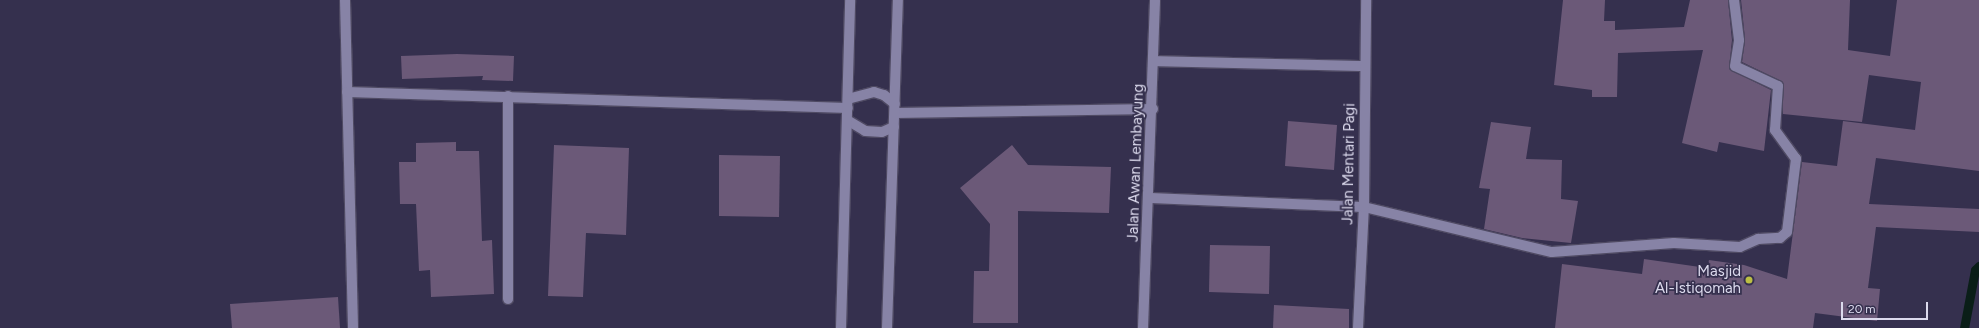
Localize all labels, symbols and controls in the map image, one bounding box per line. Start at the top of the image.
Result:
street label: Jalan Awan Lembayung [1124,84,1148,242]
street label: Jalan Mentari Pagi [1339,103,1359,225]
place label: Masjid Al-Istiqomah [1655,262,1741,297]
marker: Masjid Al-Istiqomah [1744,275,1754,285]
scale bar [1843,294,1930,320]
text: 20 m [1848,302,1876,316]

